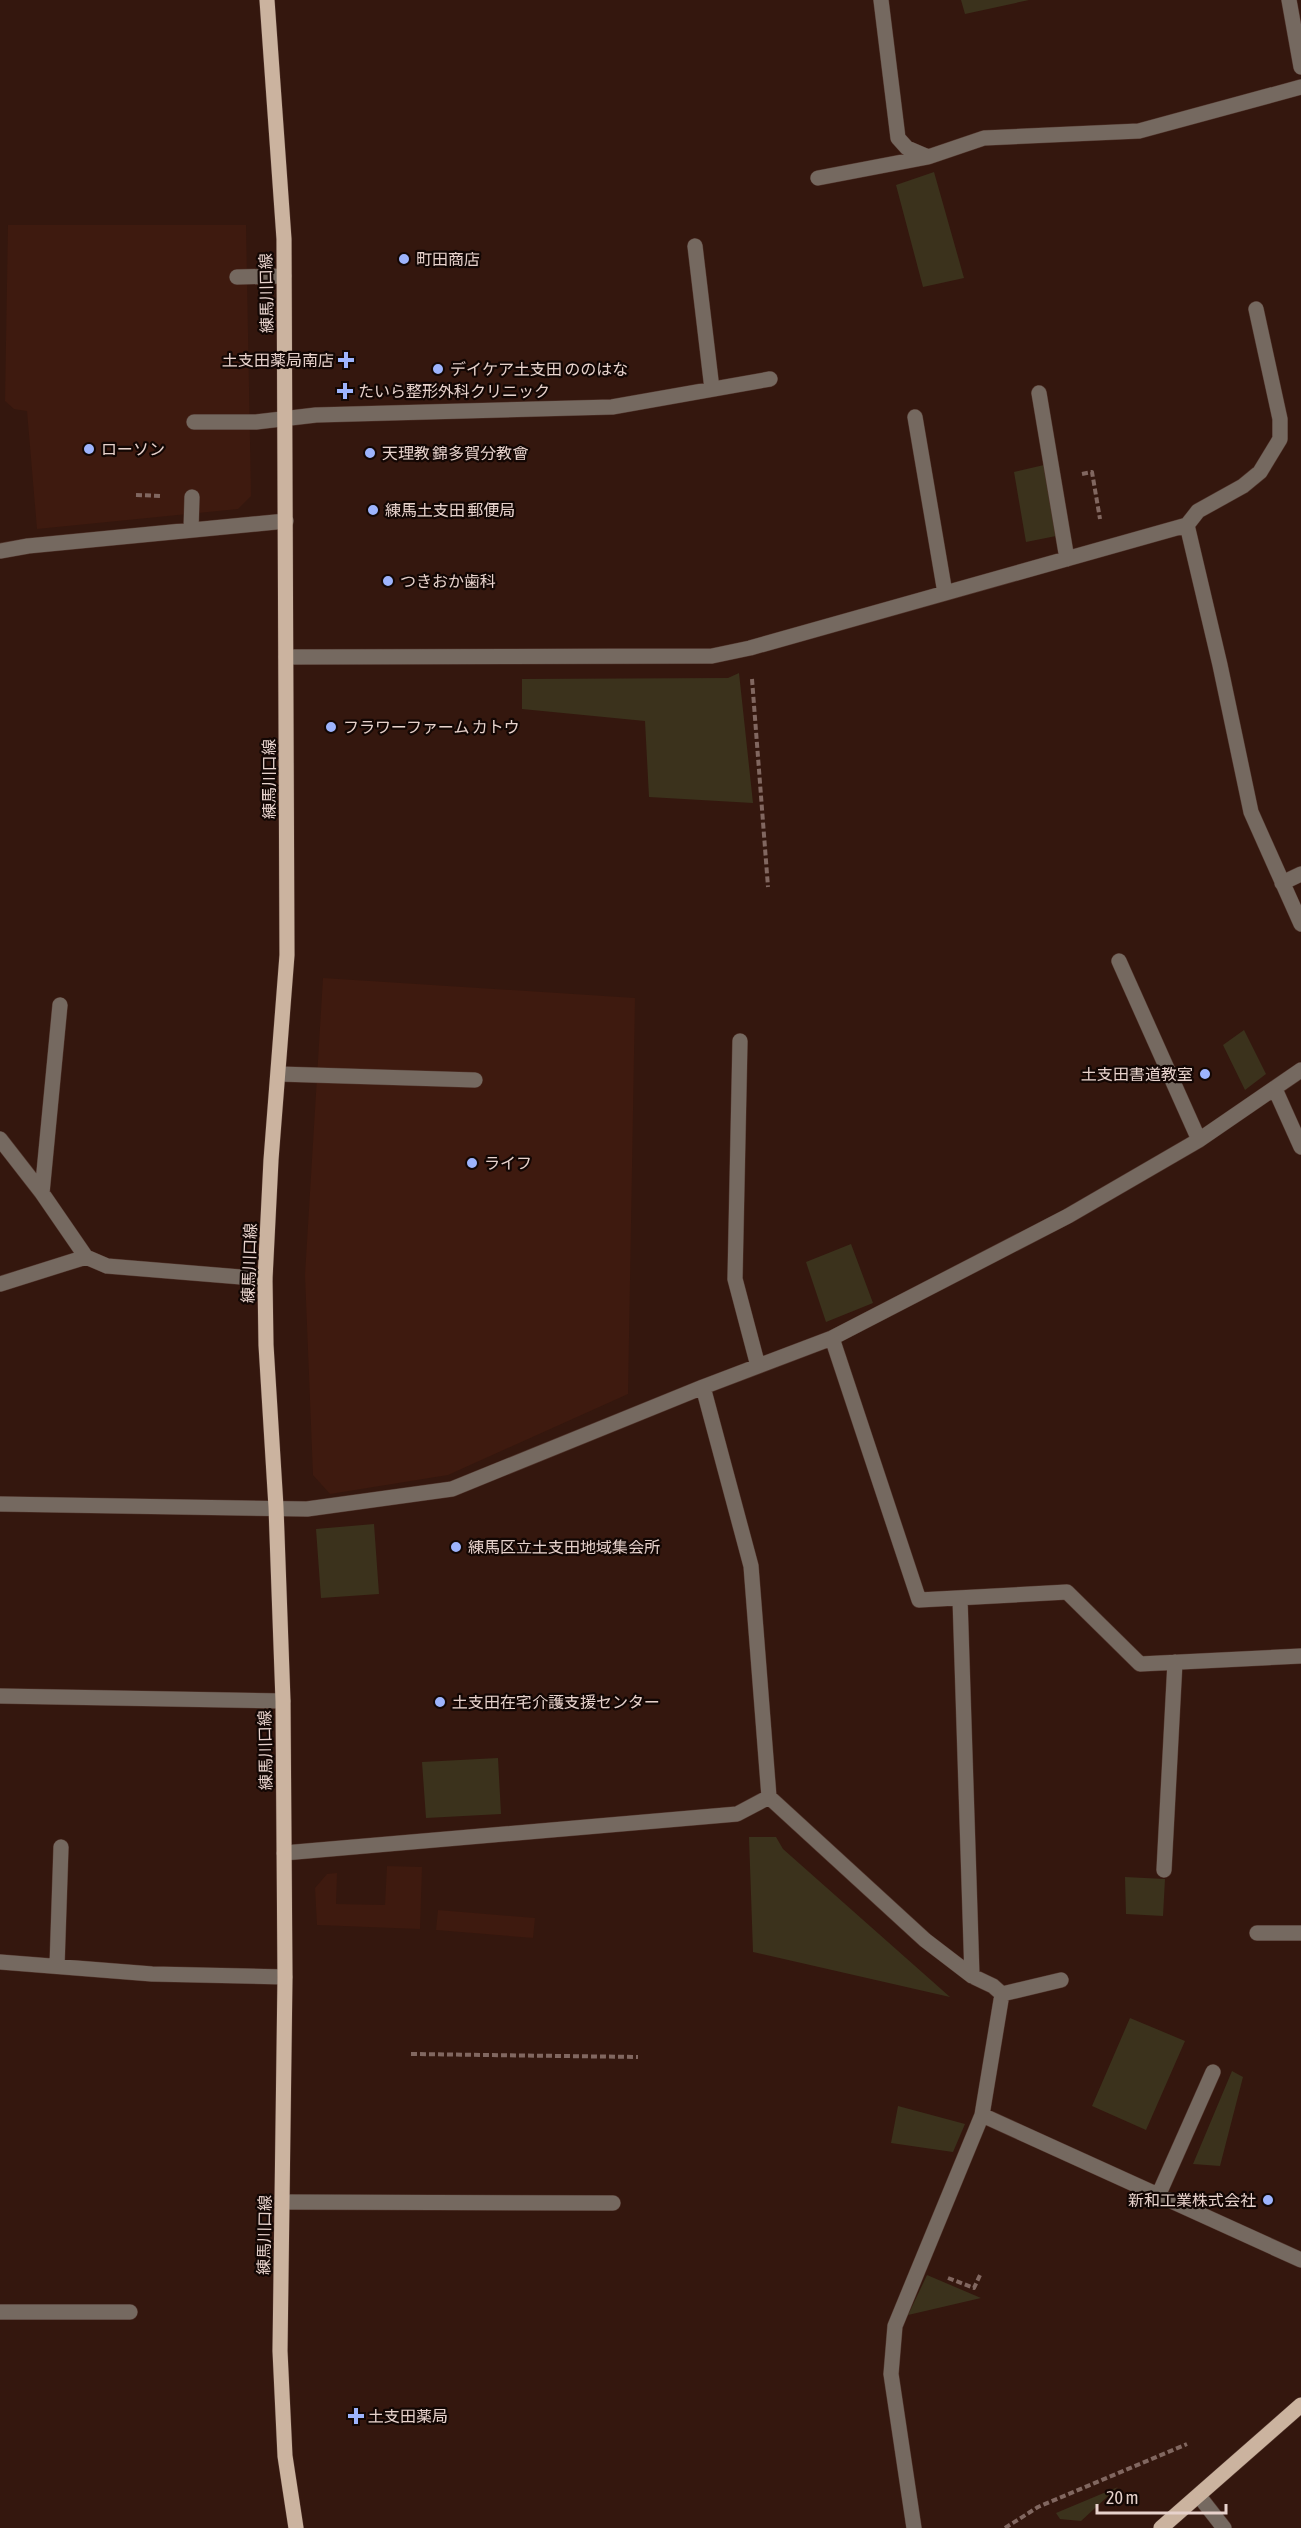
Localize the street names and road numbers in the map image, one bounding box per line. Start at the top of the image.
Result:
street label: 練馬川口線 [256,253,276,333]
street label: 練馬川口線 [260,739,278,819]
street label: 練馬川口線 [239,1223,259,1303]
street label: 練馬川口線 [255,1710,275,1790]
street label: 練馬川口線 [254,2195,274,2275]

